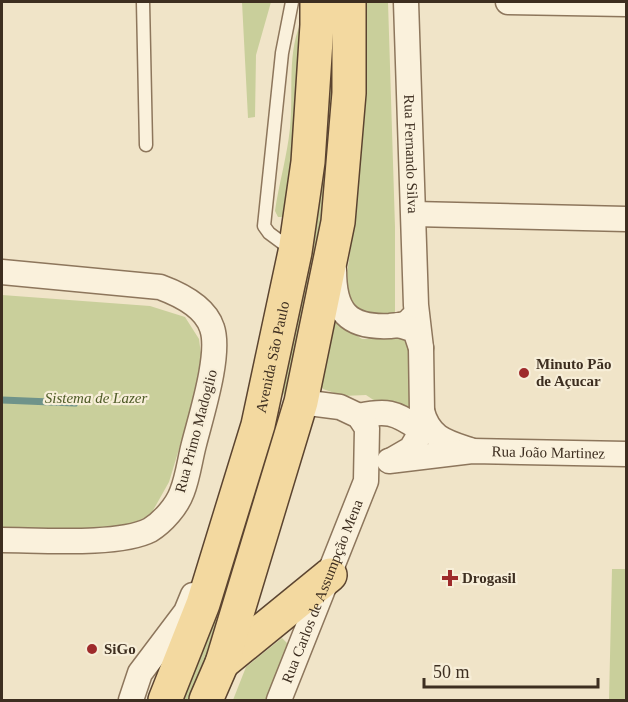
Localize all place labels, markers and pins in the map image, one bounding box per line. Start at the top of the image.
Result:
place label: Minuto Pão de Açucar [536,356,611,389]
marker: Minuto Pão de Açucar [517,366,531,380]
place label: Drogasil [462,570,516,586]
marker: Drogasil [443,571,457,585]
place label: SiGo [104,641,136,657]
marker: SiGo [85,642,99,656]

